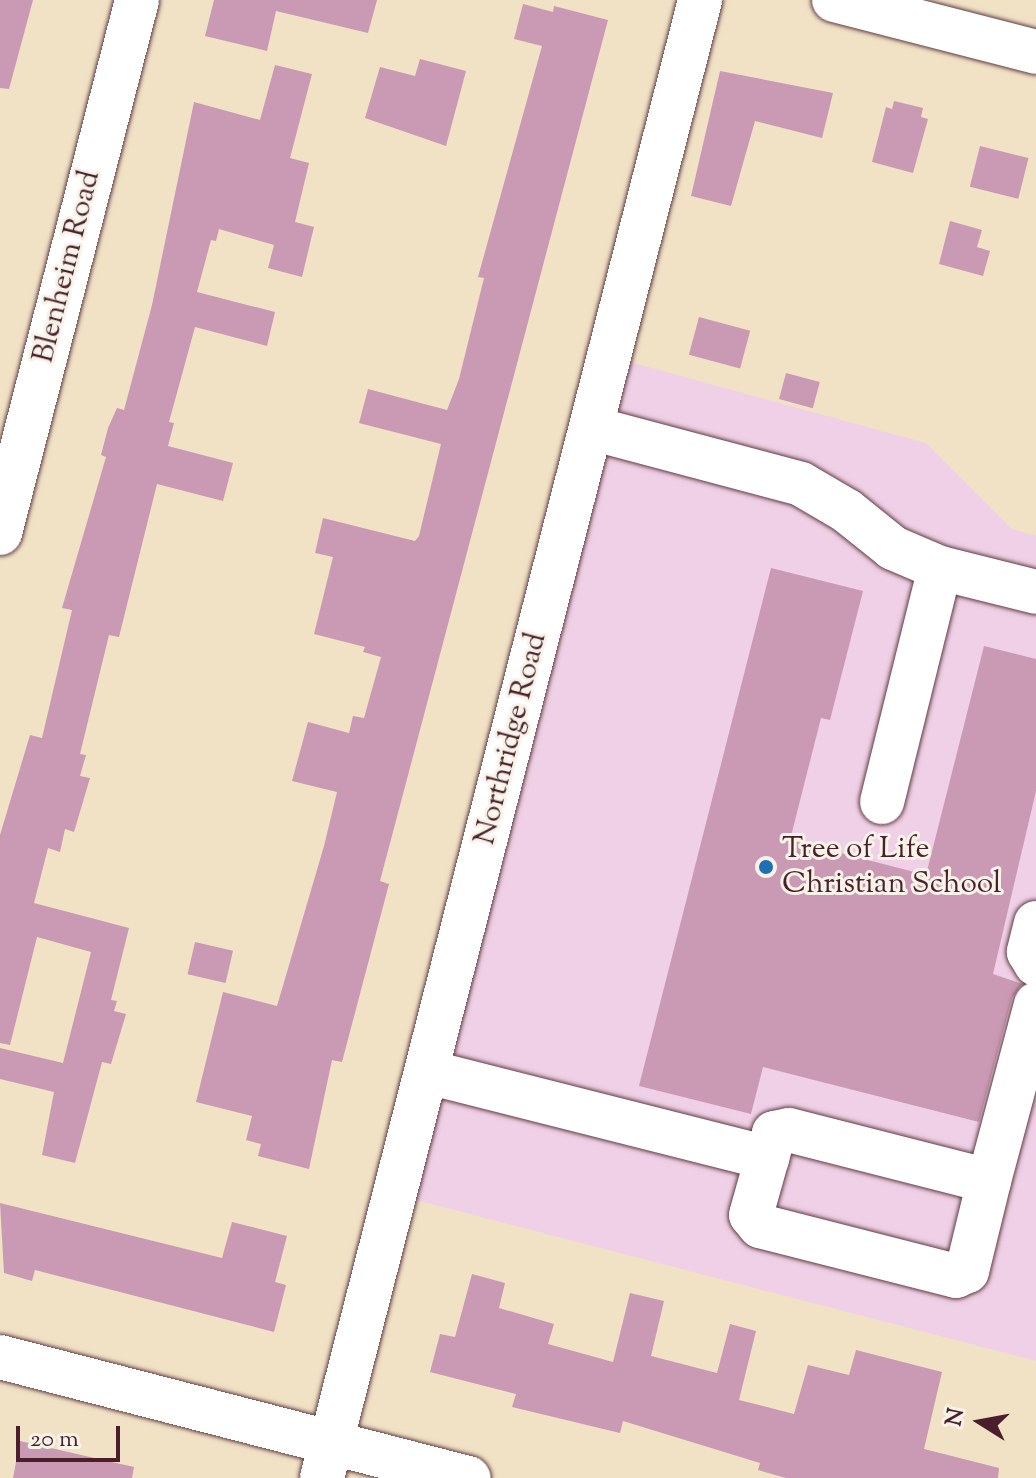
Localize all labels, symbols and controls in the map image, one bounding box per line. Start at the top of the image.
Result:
street label: Blenheim Road [27,167,109,367]
street label: Northridge Road [468,629,556,849]
place label: Tree of Life Christian School [782,832,1001,902]
marker: Tree of Life Christian School [757,858,775,876]
north arrow [940,1382,1020,1462]
text: N [939,1406,974,1429]
scale bar [20,1410,124,1460]
text: 20 m [30,1423,79,1457]

